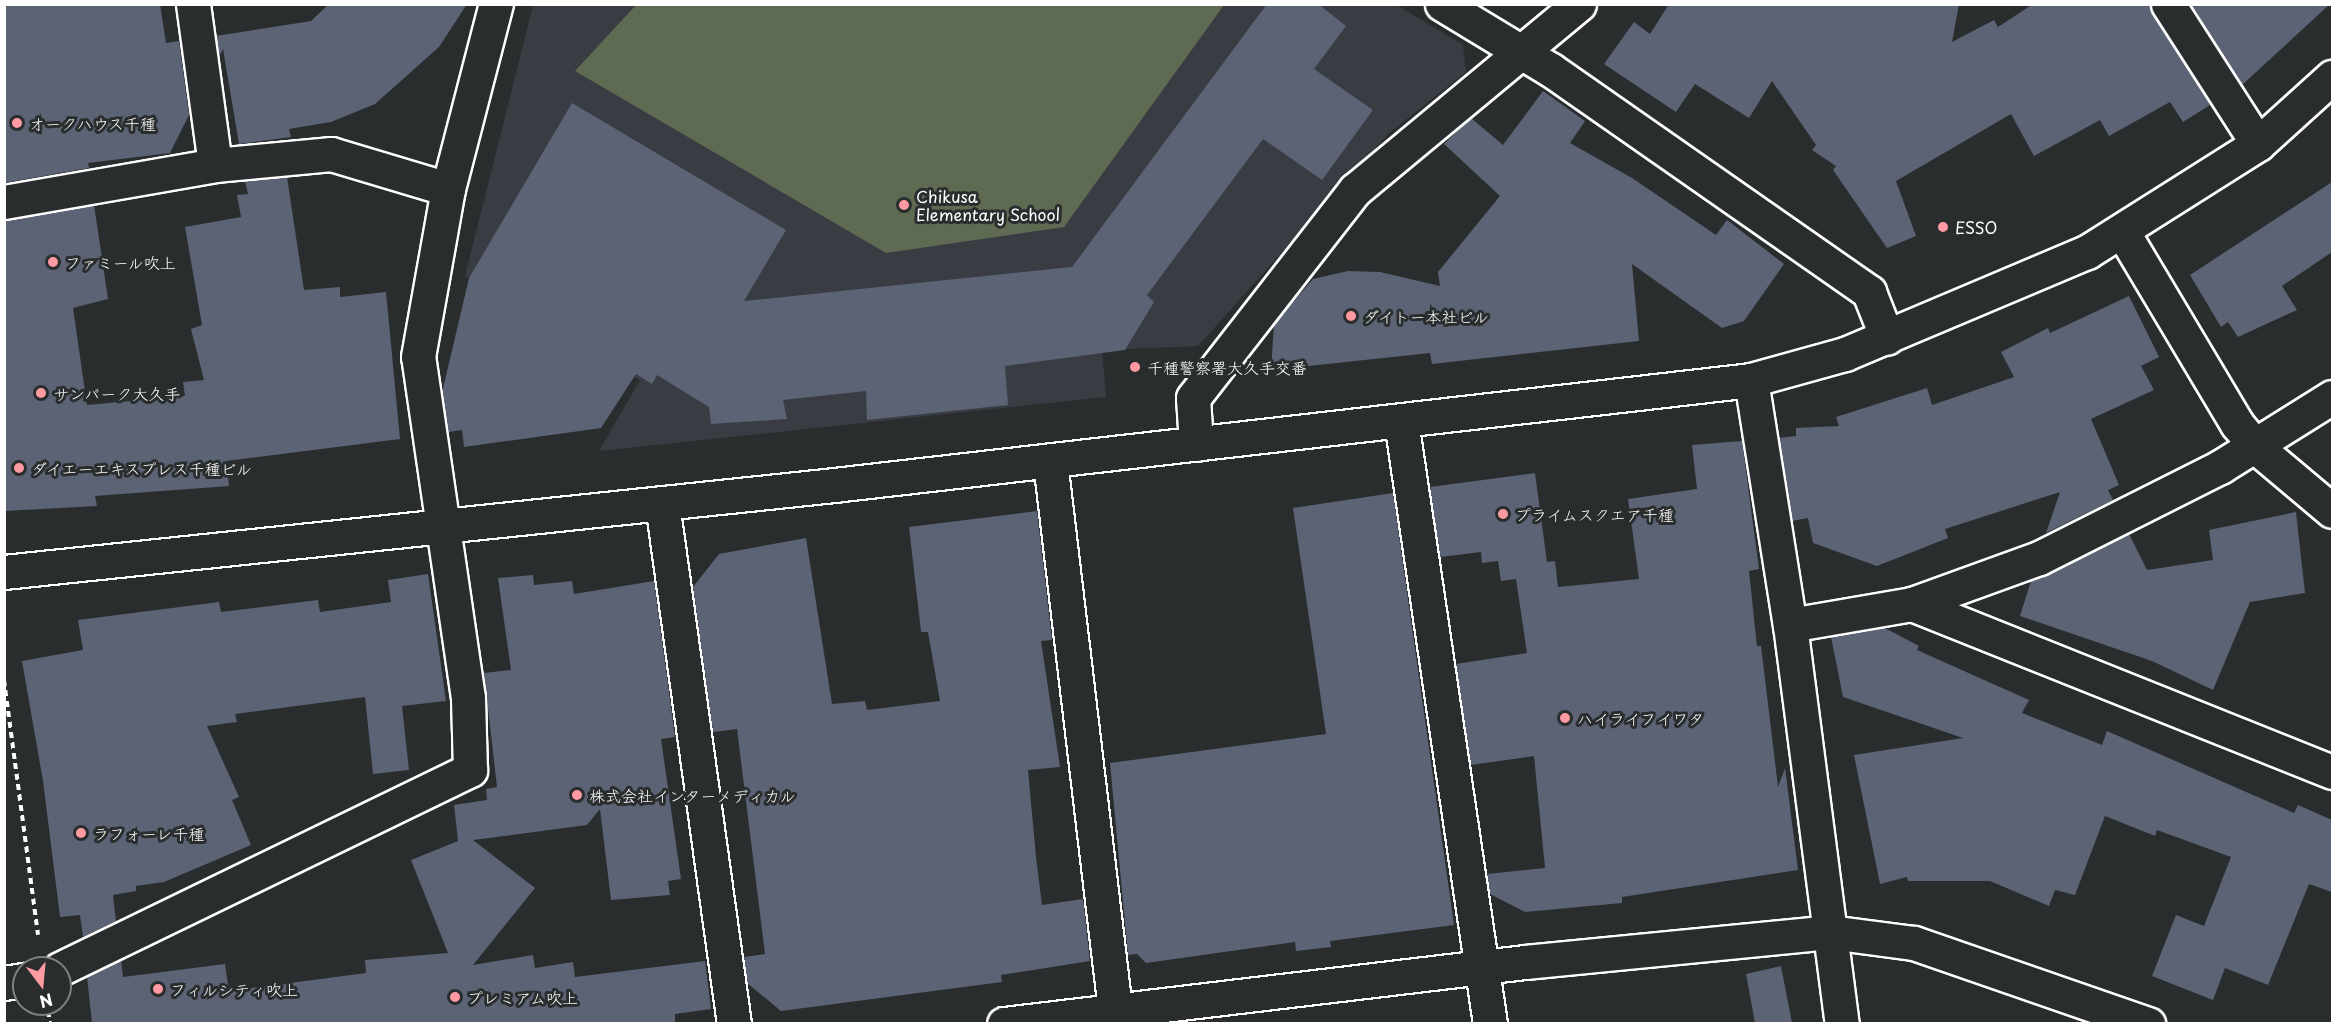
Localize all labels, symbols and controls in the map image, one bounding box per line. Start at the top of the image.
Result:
place label: オークハウス千種 [29,113,157,133]
marker: オークハウス千種 [10,116,24,130]
place label: Chikusa Elementary School [916,186,1060,224]
marker: Chikusa Elementary School [897,198,911,212]
place label: ESSO [1955,217,1997,237]
marker: ESSO [1936,220,1950,234]
place label: ファミール吹上 [65,252,177,272]
marker: ファミール吹上 [46,255,60,269]
place label: ダイトー本社ビル [1363,306,1491,326]
marker: ダイトー本社ビル [1344,309,1358,323]
place label: 千種警察署大久手交番 [1147,357,1307,377]
marker: 千種警察署大久手交番 [1128,360,1142,374]
place label: サンパーク大久手 [53,383,181,403]
marker: サンパーク大久手 [34,386,48,400]
place label: ダイエーエキスプレス千種ビル [31,458,255,478]
marker: ダイエーエキスプレス千種ビル [12,461,26,475]
place label: プライムスクエア千種 [1515,504,1675,524]
marker: プライムスクエア千種 [1496,507,1510,521]
place label: ハイライフイワタ [1577,708,1705,728]
marker: ハイライフイワタ [1558,711,1572,725]
place label: 株式会社インターメディカル [589,785,797,805]
marker: 株式会社インターメディカル [570,788,584,802]
place label: ラフォーレ千種 [93,823,205,843]
marker: ラフォーレ千種 [74,826,88,840]
north arrow [12,956,72,1016]
place label: フィルシティ吹上 [170,979,298,999]
marker: フィルシティ吹上 [151,982,165,996]
place label: プレミアム吹上 [467,987,579,1007]
text: N [37,988,56,1015]
marker: プレミアム吹上 [448,990,462,1004]

